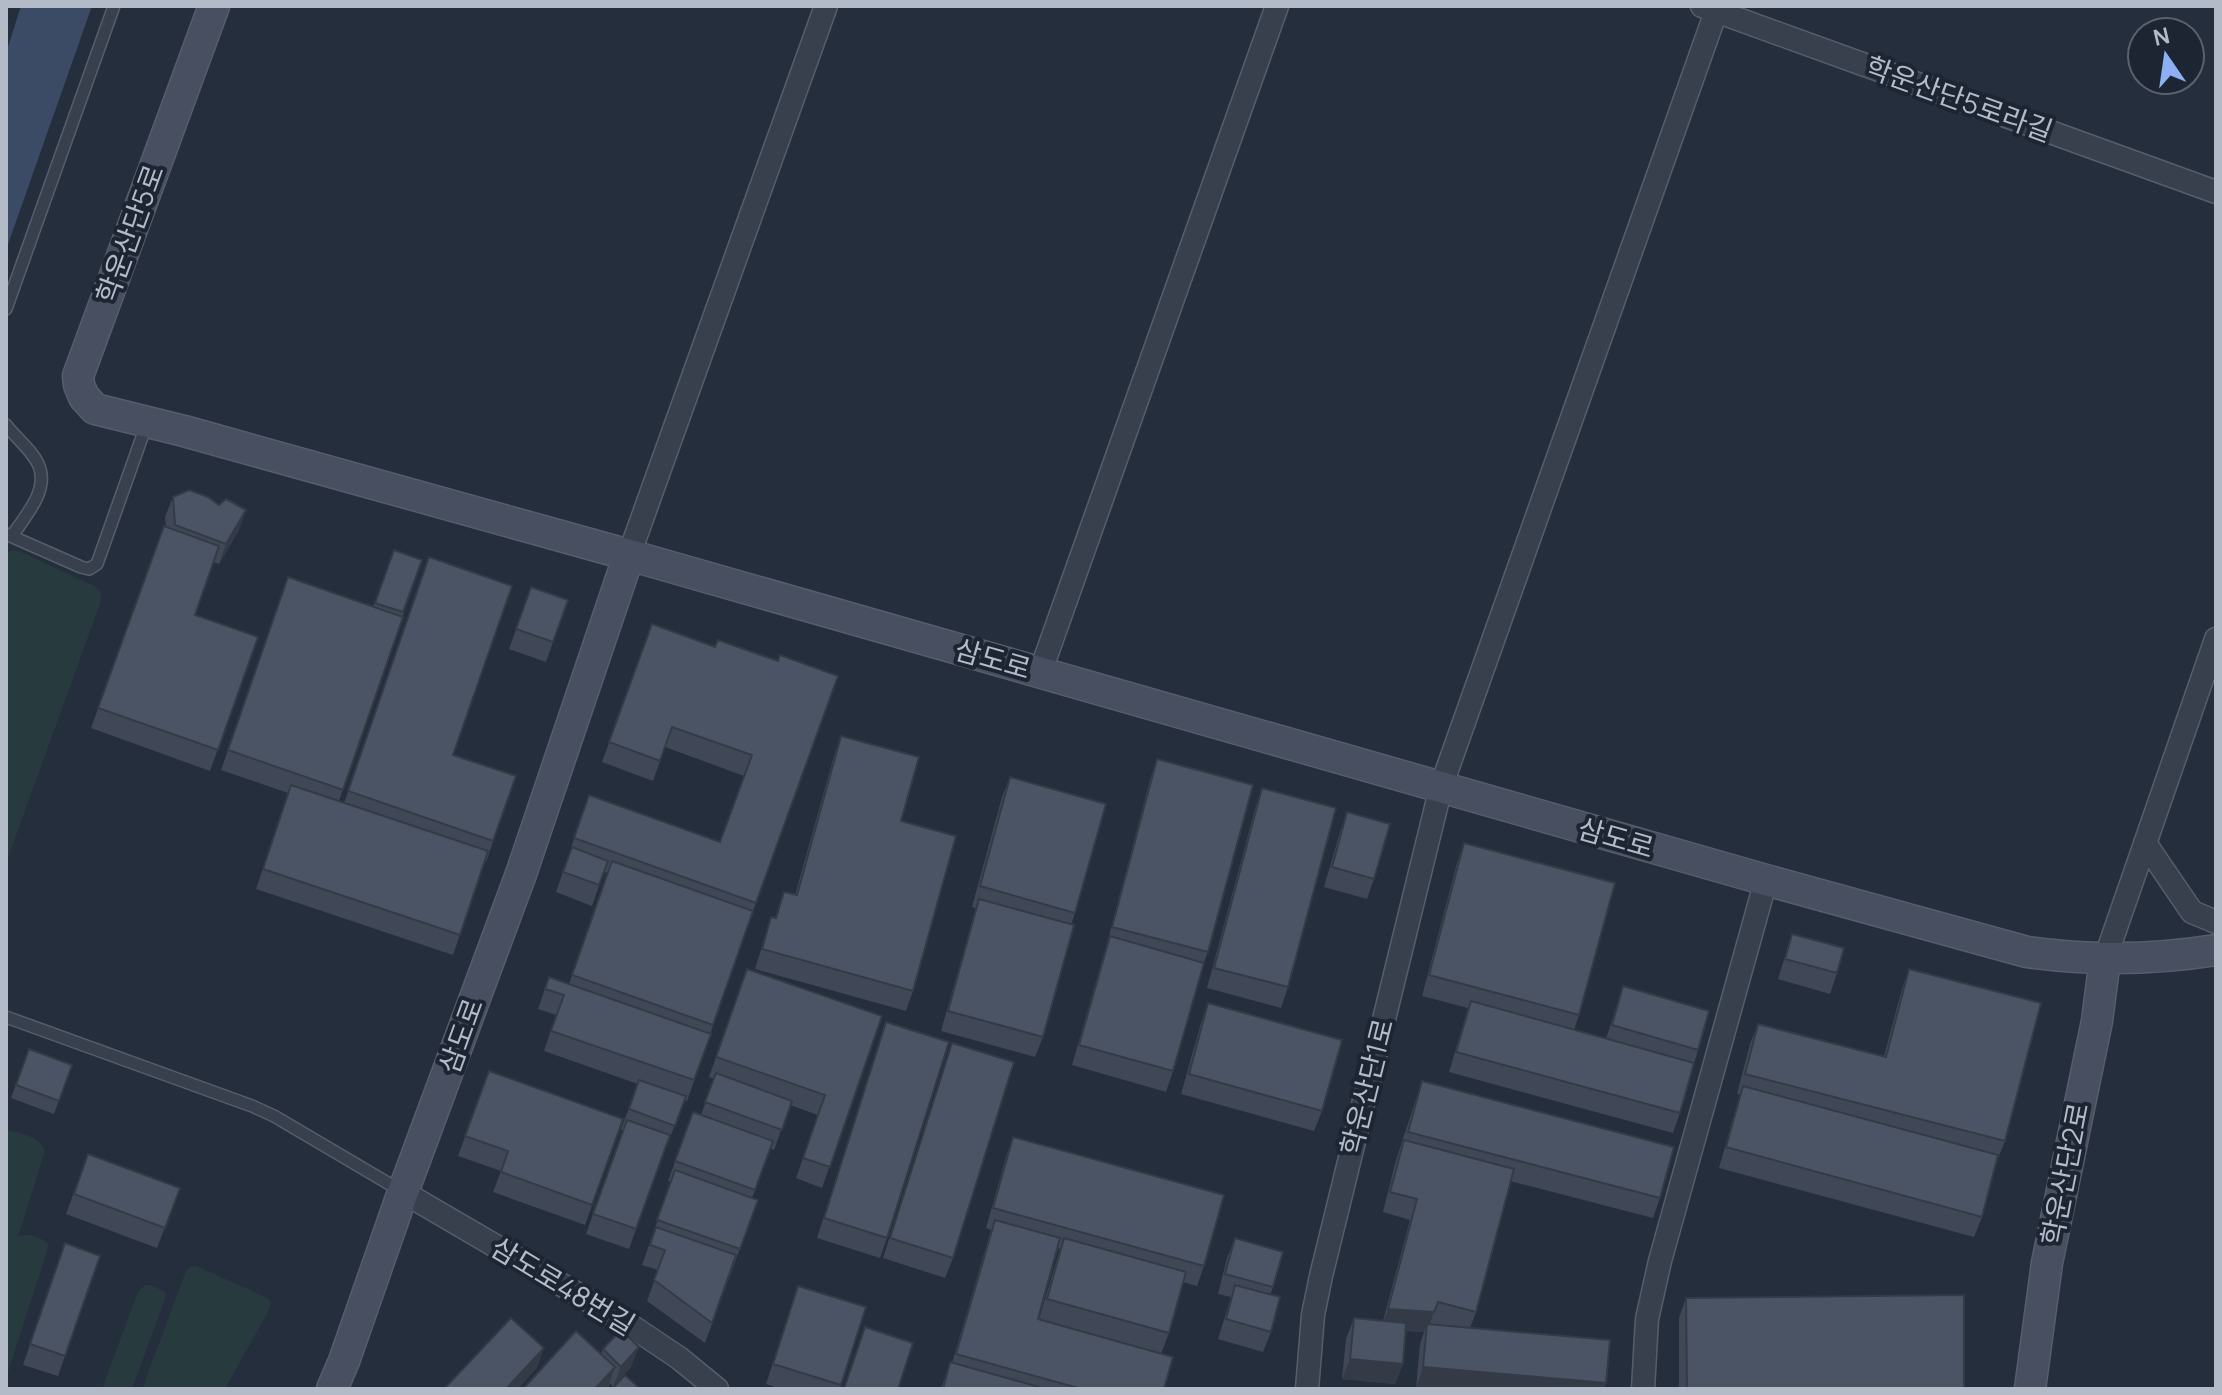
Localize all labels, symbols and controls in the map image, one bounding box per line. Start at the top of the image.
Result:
north arrow [2126,16,2206,96]
text: N [2150,20,2173,53]
street label: 학운산단5로라길 [1861,47,2058,150]
street label: 학운산단5로 [86,159,172,308]
street label: 삼도로 [951,629,1036,687]
street label: 삼도로 [1574,808,1659,866]
street label: 삼도로 [429,993,491,1078]
street label: 학운산단1로 [1331,1014,1401,1159]
street label: 학운산단2로 [2032,1099,2096,1248]
street label: 삼도로48번길 [484,1227,643,1343]

